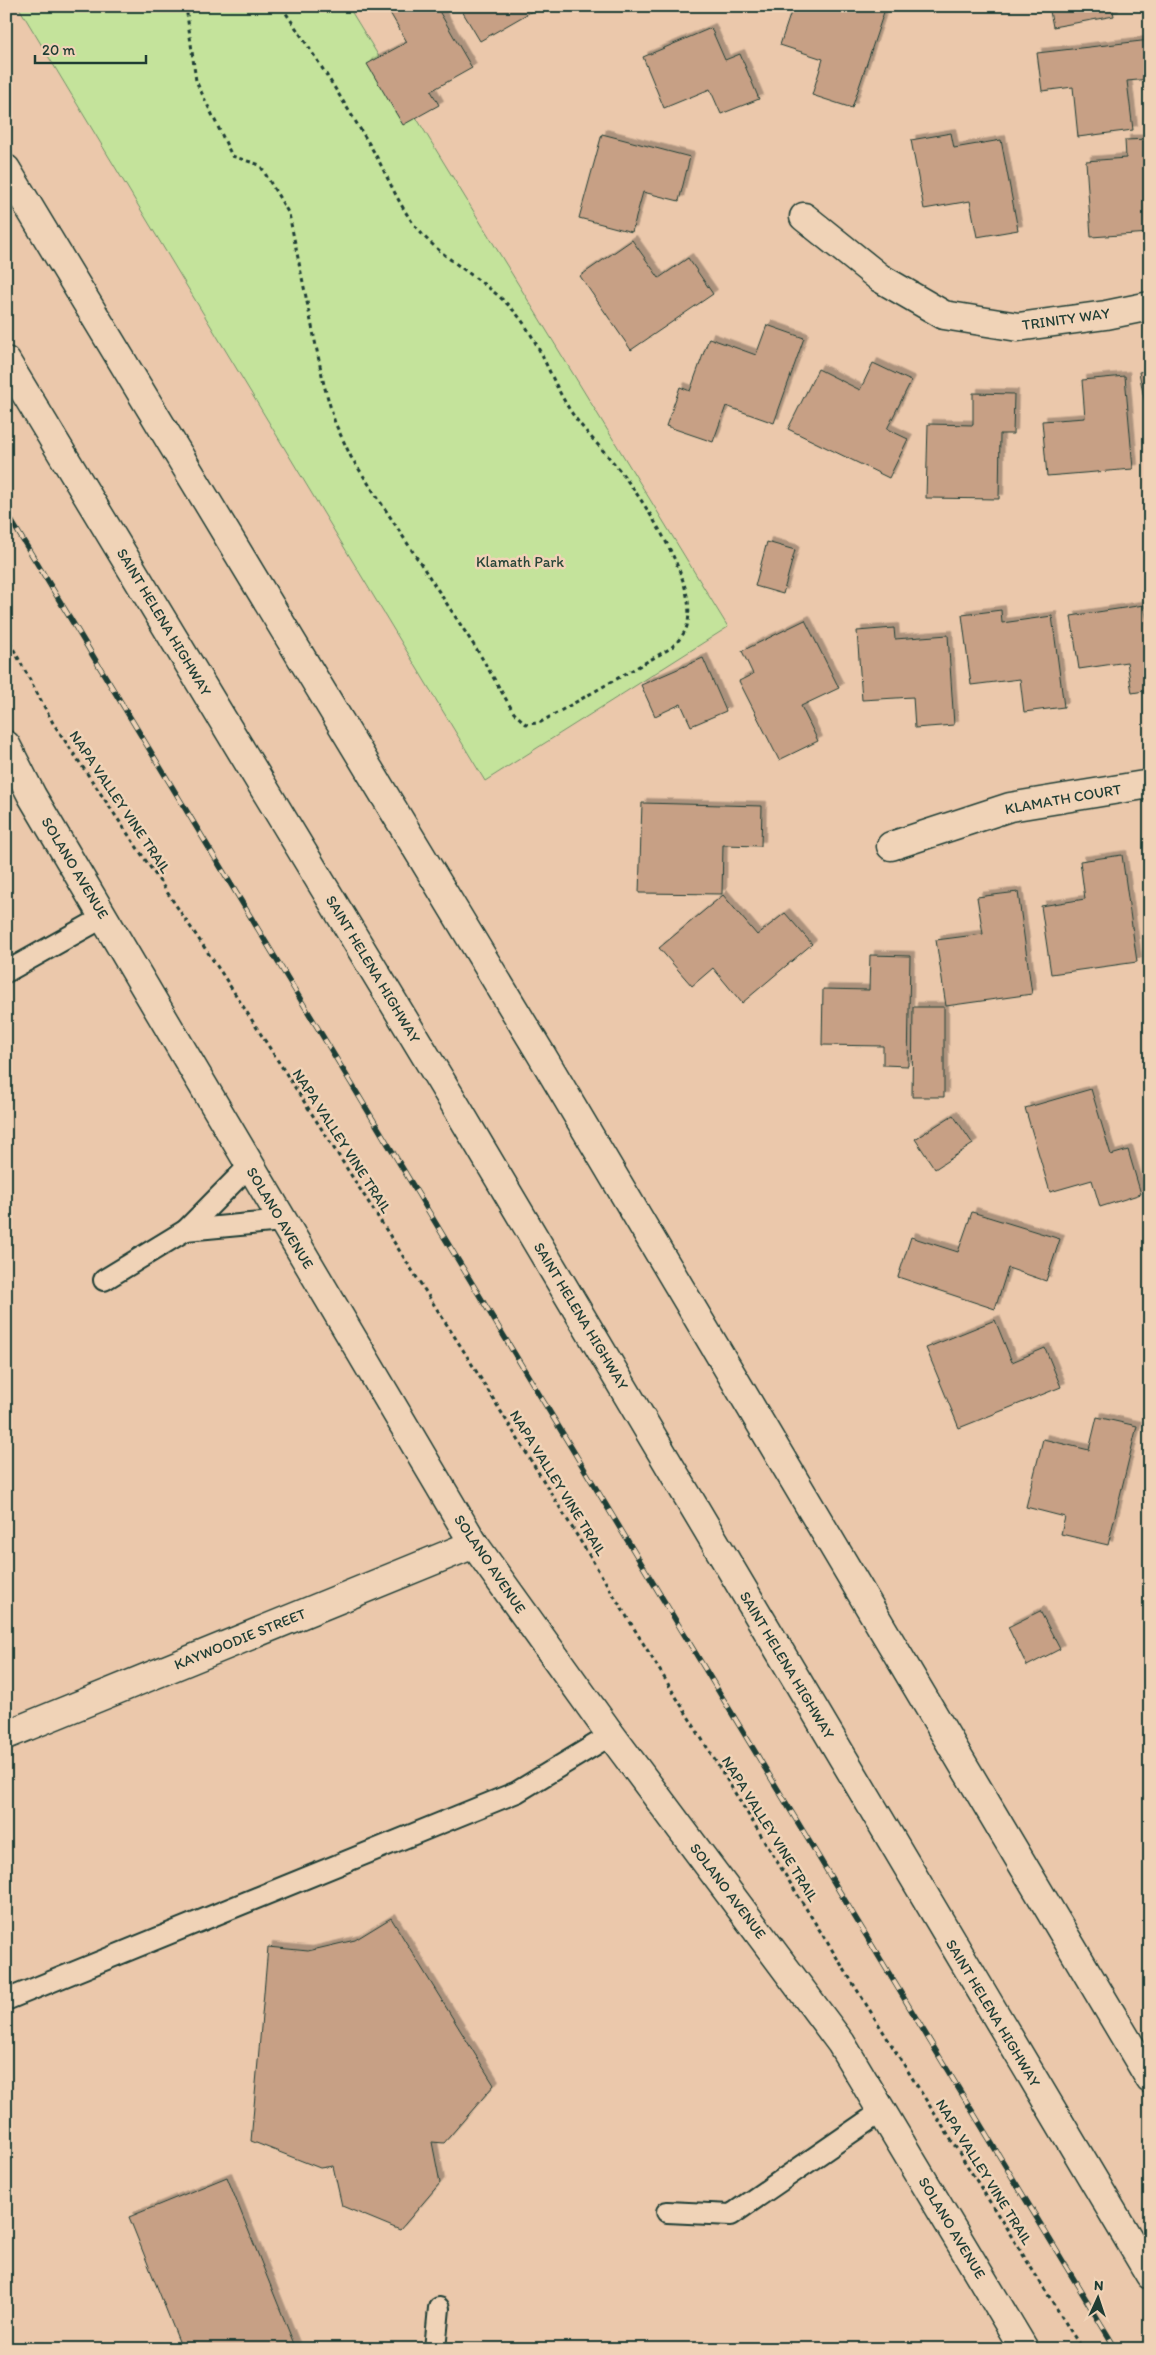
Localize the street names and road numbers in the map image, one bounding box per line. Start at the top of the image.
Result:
street label: TRINITY WAY [1021,304,1112,334]
street label: SAINT HELENA HIGHWAY [113,545,215,699]
street label: NAPA VALLEY VINE TRAIL [66,727,175,877]
street label: KLAMATH COURT [1003,780,1123,818]
street label: SOLANO AVENUE [38,814,112,922]
street label: SAINT HELENA HIGHWAY [322,892,424,1046]
street label: NAPA VALLEY VINE TRAIL [289,1066,396,1217]
street label: SOLANO AVENUE [243,1164,317,1272]
street label: SAINT HELENA HIGHWAY [530,1239,632,1393]
street label: NAPA VALLEY VINE TRAIL [506,1407,610,1559]
street label: SOLANO AVENUE [450,1511,530,1617]
street label: SAINT HELENA HIGHWAY [736,1588,838,1742]
street label: KAYWOODIE STREET [172,1604,309,1674]
street label: NAPA VALLEY VINE TRAIL [718,1753,822,1905]
street label: SOLANO AVENUE [686,1839,770,1943]
street label: SAINT HELENA HIGHWAY [942,1936,1044,2090]
street label: NAPA VALLEY VINE TRAIL [932,2096,1036,2248]
street label: SOLANO AVENUE [915,2174,989,2282]

